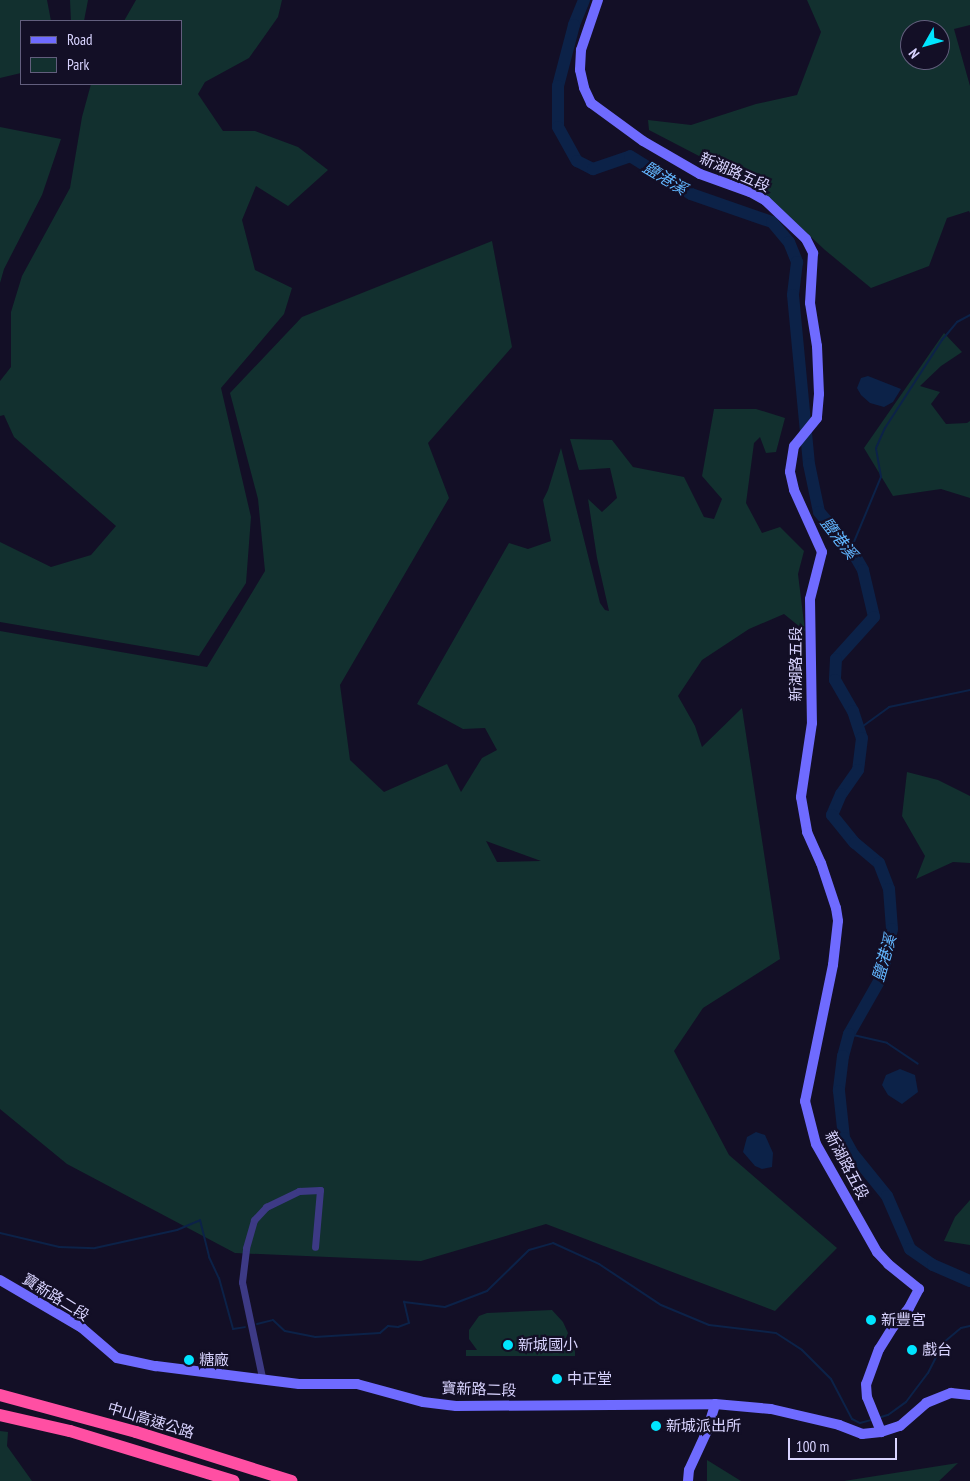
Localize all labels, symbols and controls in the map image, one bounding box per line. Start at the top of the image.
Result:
legend [20,20,182,85]
north arrow [900,20,950,70]
text: Road [67,30,93,49]
text: N [905,45,923,62]
text: Park [67,55,89,74]
street label: 新湖路五段 [697,149,773,195]
water label: 鹽港溪 [639,157,691,199]
water label: 鹽港溪 [817,513,861,563]
street label: 新湖路五段 [787,627,805,701]
water label: 鹽港溪 [868,932,900,984]
street label: 新湖路五段 [821,1128,873,1202]
street label: 寶新路二段 [19,1269,93,1325]
place label: 新豐宮 [881,1311,926,1329]
marker: 新豐宮 [865,1314,877,1326]
place label: 新城國小 [518,1336,578,1354]
marker: 新城國小 [502,1339,514,1351]
place label: 戲台 [922,1341,952,1359]
marker: 戲台 [906,1344,918,1356]
place label: 糖廠 [199,1351,229,1369]
marker: 糖廠 [183,1354,195,1366]
place label: 中正堂 [567,1370,612,1388]
marker: 中正堂 [551,1373,563,1385]
street label: 寶新路二段 [441,1379,517,1399]
street label: 中山高速公路 [105,1398,197,1442]
place label: 新城派出所 [666,1417,741,1435]
marker: 新城派出所 [650,1420,662,1432]
scale bar [790,1428,899,1460]
text: 100 m [796,1437,829,1456]

